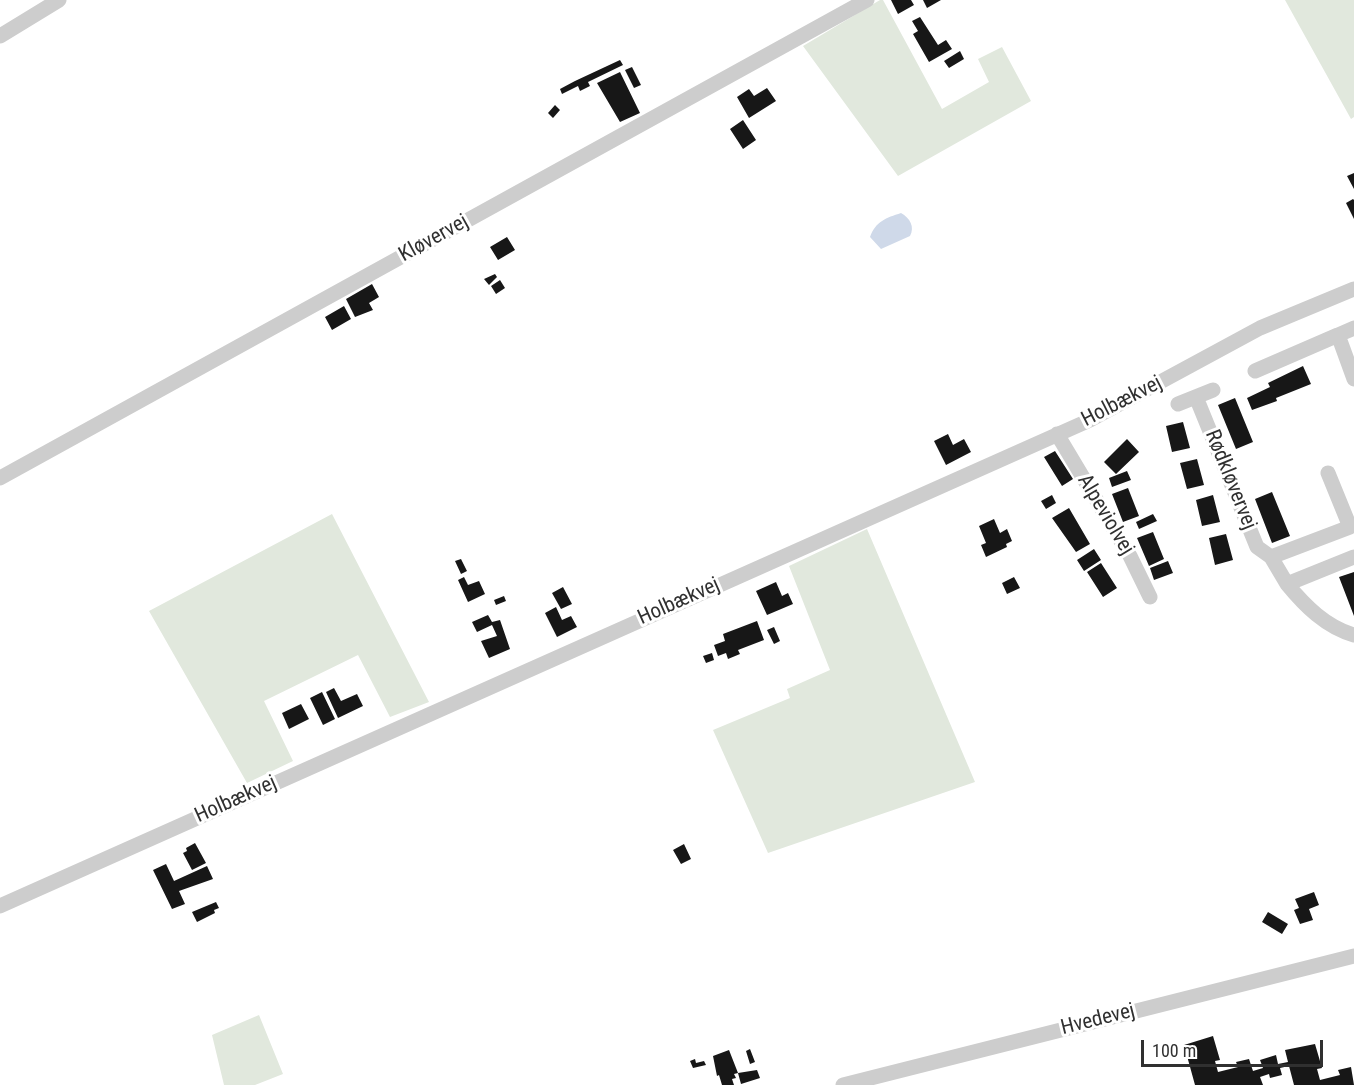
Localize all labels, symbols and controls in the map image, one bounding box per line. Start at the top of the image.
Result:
street label: Kløvervej [395,210,473,268]
street label: Holbækvej [1078,371,1166,433]
street label: Rødkløvervej [1199,426,1261,534]
street label: Alpeviolvej [1071,470,1139,560]
street label: Holbækvej [634,573,724,631]
street label: Holbækvej [191,771,281,829]
street label: Hvedevej [1058,999,1138,1041]
scale bar [1144,1028,1326,1066]
text: 100 m [1152,1040,1196,1061]

